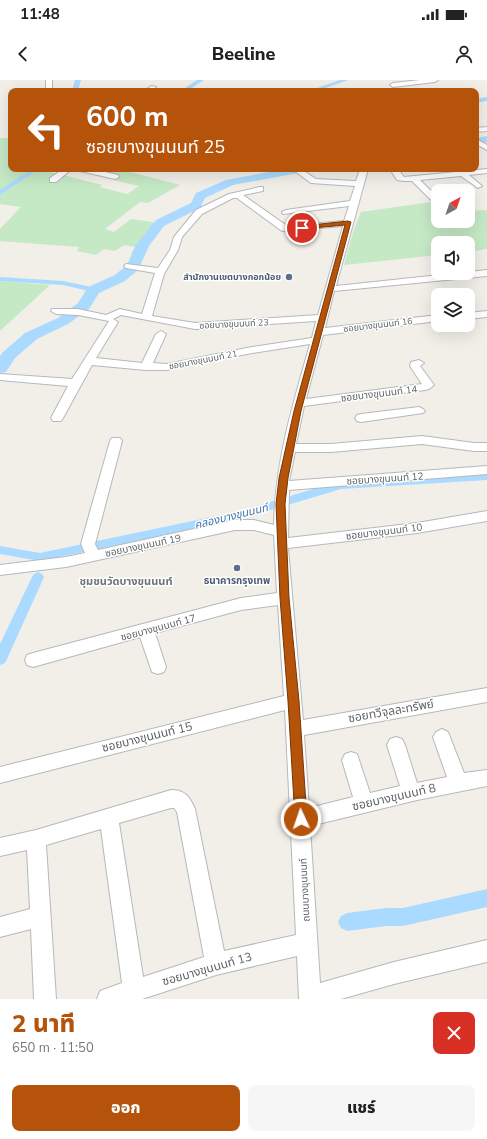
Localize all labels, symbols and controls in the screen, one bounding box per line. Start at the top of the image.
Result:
text: 11:48 [20,4,60,24]
text: Beeline [212,42,275,66]
icon: back [12,43,34,65]
icon: person [453,43,475,65]
text: 600 m [86,98,169,136]
icon: left [20,104,72,156]
text: ซอยบางขุนนนท์ 25 [86,135,225,159]
north arrow [431,184,475,228]
map controls [431,184,475,332]
pin [285,211,319,245]
icon: arrive [291,217,313,239]
button: sound [431,236,475,280]
place label: สำนักงานเขตบางกอกน้อย [183,271,281,283]
marker: สำนักงานเขตบางกอกน้อย [284,272,294,282]
button: layers [431,288,475,332]
street label: ซอยบางขุนนนท์ 16 [343,315,413,335]
street label: ซอยบางขุนนนท์ 23 [199,316,269,332]
street label: ซอยบางขุนนนท์ 21 [168,347,238,373]
street label: ซอยบางขุนนนท์ 14 [340,382,418,406]
street label: ซอยบางขุนนนท์ 12 [346,469,424,489]
water label: คลองบางขุนนนท์ [193,500,271,533]
street label: ซอยบางขุนนนท์ 10 [345,520,423,544]
street label: ซอยบางขุนนนท์ 19 [104,531,182,561]
marker: ธนาคารกรุงเทพ [232,563,242,573]
district label: ชุมชนวัดบางขุนนนท์ [80,574,172,589]
place label: ธนาคารกรุงเทพ [204,574,270,588]
street label: ซอยบางขุนนนท์ 17 [119,611,197,645]
street label: ซอยทวีจุลละทรัพย์ [347,696,435,726]
street label: ซอยบางขุนนนท์ 15 [100,718,194,756]
street label: ซอยบางขุนนนท์ 8 [351,780,437,814]
position arrow [280,798,322,840]
street label: ถนนบางขุนนนท์ [296,858,314,922]
street label: ซอยบางขุนนนท์ 13 [160,949,254,989]
text: 2 นาที [12,1008,75,1040]
button: close [433,1012,475,1054]
text: 650 m · 11:50 [12,1039,94,1057]
button: ออก [12,1085,240,1131]
button: แชร์ [248,1085,475,1131]

